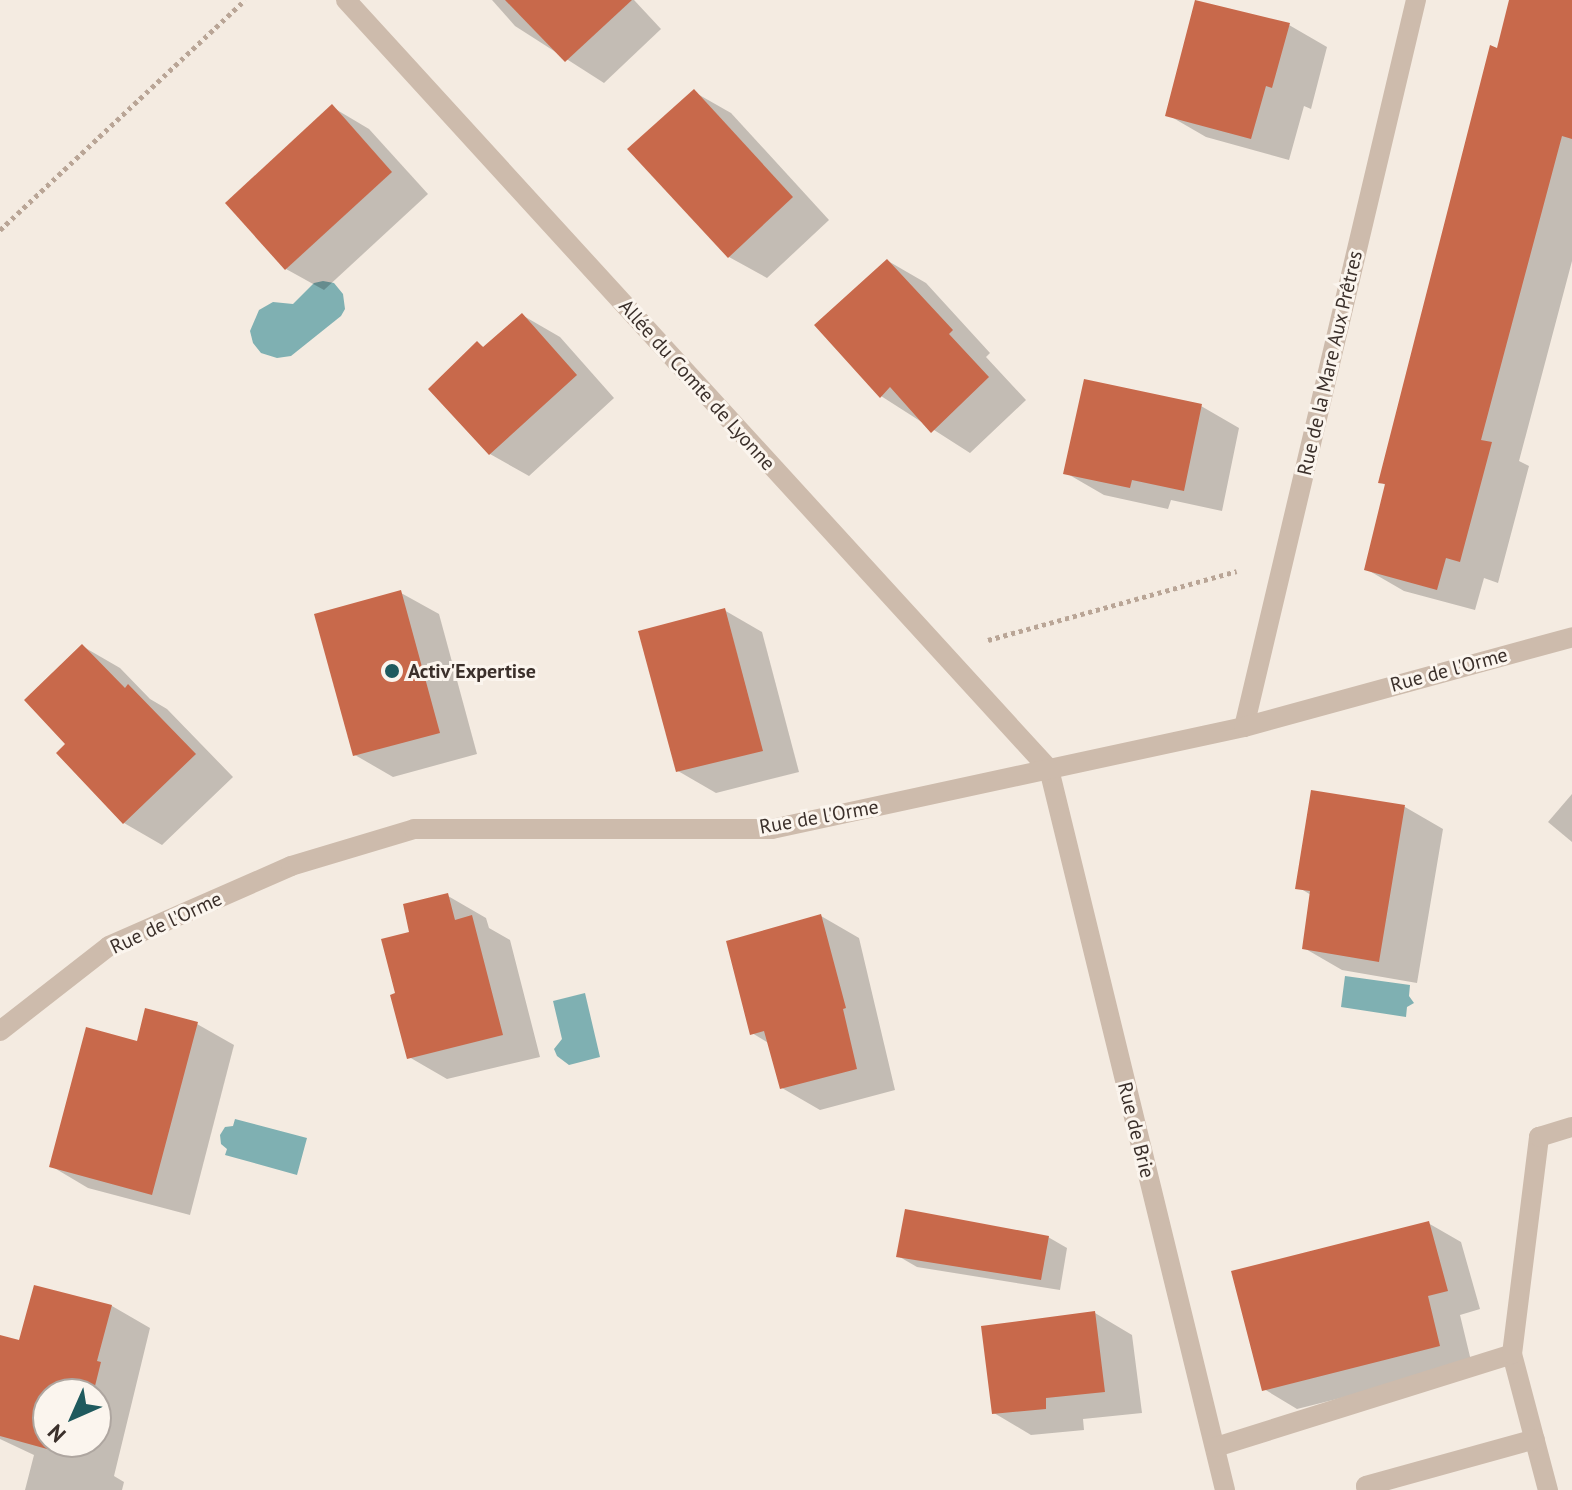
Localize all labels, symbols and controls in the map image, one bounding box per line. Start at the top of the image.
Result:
street label: Rue de la Mare Aux Prêtres [1292,248,1368,478]
street label: Allée du Comte de Lyonne [614,295,780,475]
street label: Rue de l'Orme [1388,643,1510,697]
place label: Activ'Expertise [408,659,536,683]
marker: Activ'Expertise [383,662,401,680]
street label: Rue de l'Orme [758,795,880,839]
street label: Rue de l'Orme [106,887,226,959]
street label: Rue de Brie [1112,1079,1160,1181]
north arrow [32,1378,112,1458]
text: N [41,1419,71,1449]

